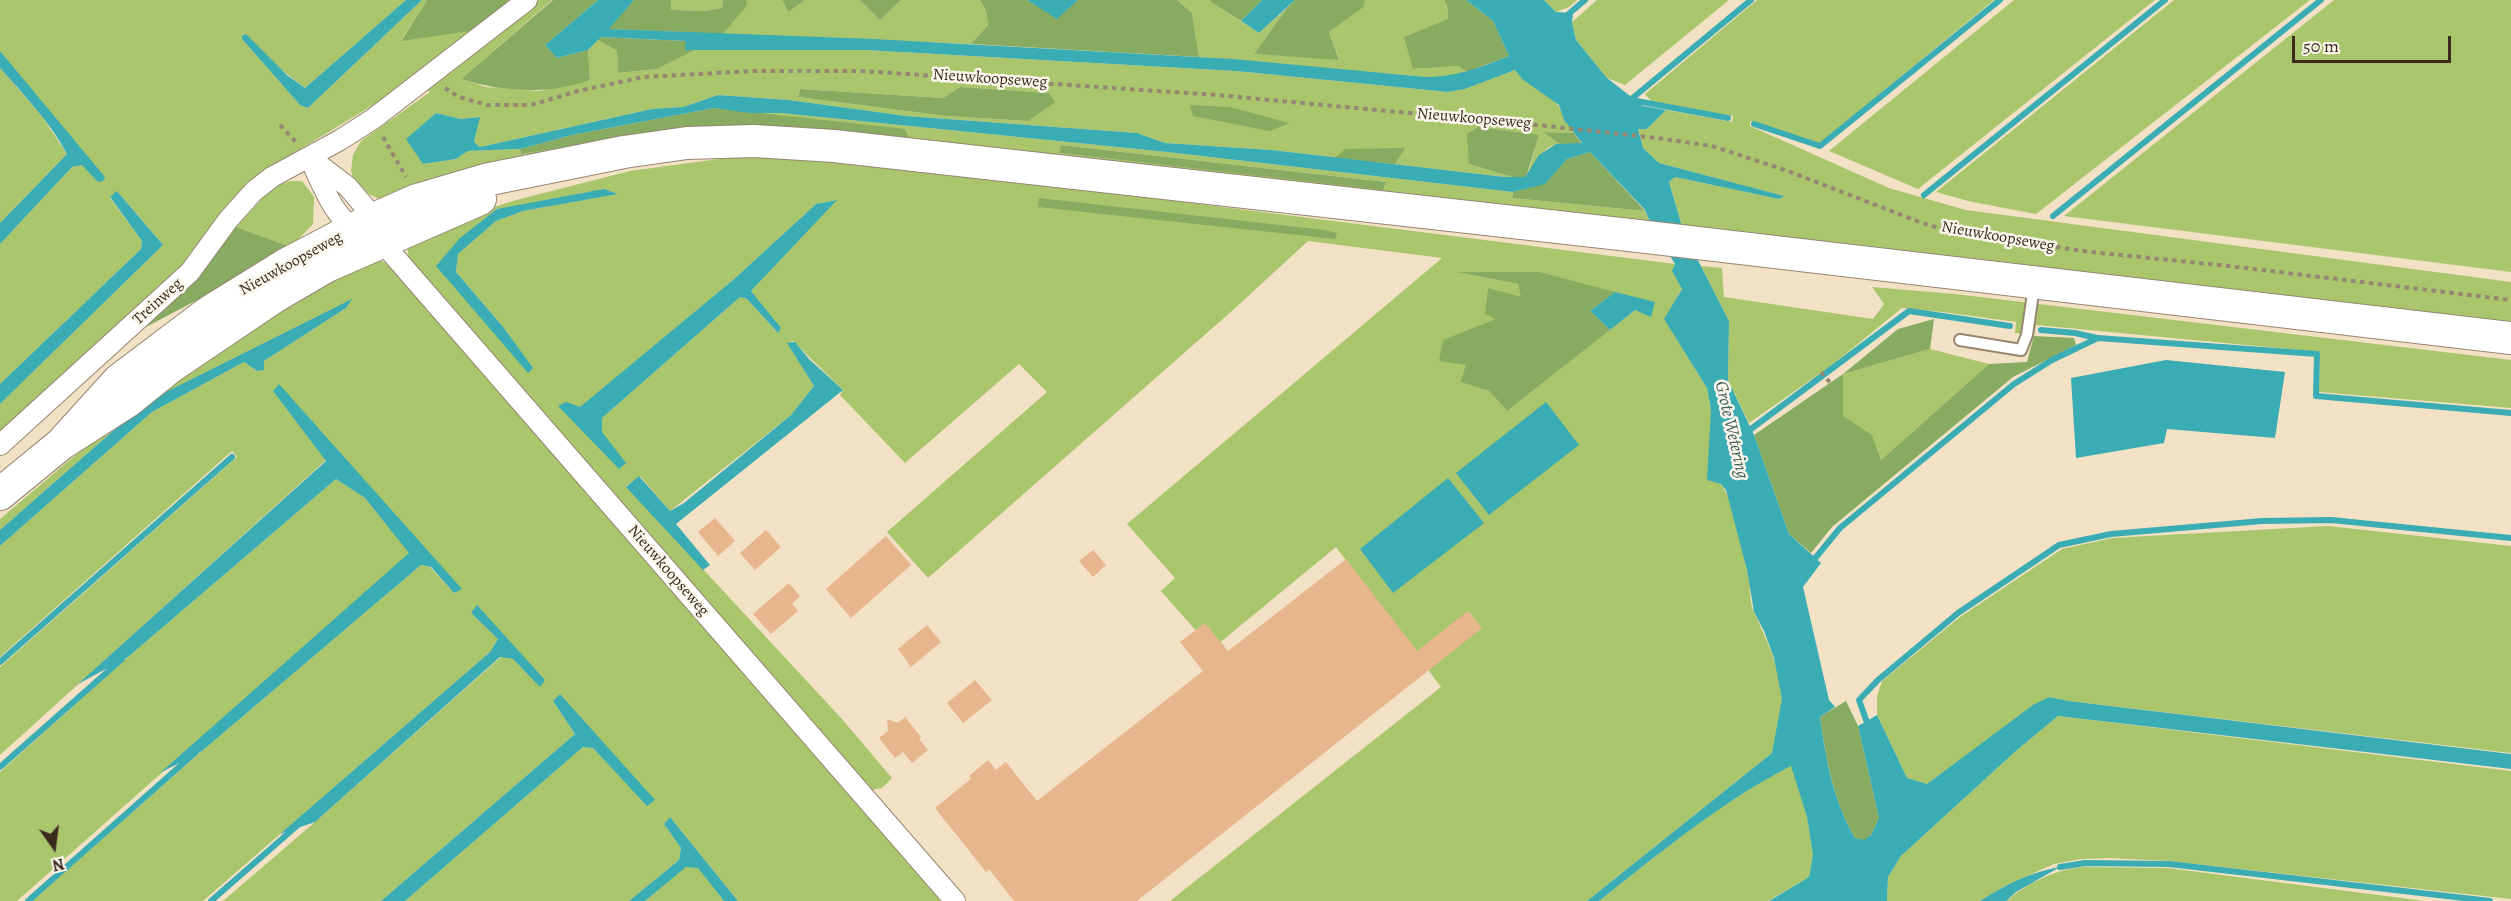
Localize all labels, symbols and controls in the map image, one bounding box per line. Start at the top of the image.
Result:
scale bar [2295,24,2454,62]
text: 50 m [2303,34,2339,58]
street label: Nieuwkoopseweg [932,65,1048,93]
street label: Nieuwkoopseweg [1416,104,1532,134]
street label: Nieuwkoopseweg [1940,218,2056,256]
street label: Nieuwkoopseweg [236,228,346,300]
street label: Treinweg [129,275,187,329]
water label: Grote Wetering [1709,379,1753,481]
street label: Nieuwkoopseweg [623,521,713,621]
north arrow [24,817,84,877]
text: N [50,852,67,877]

